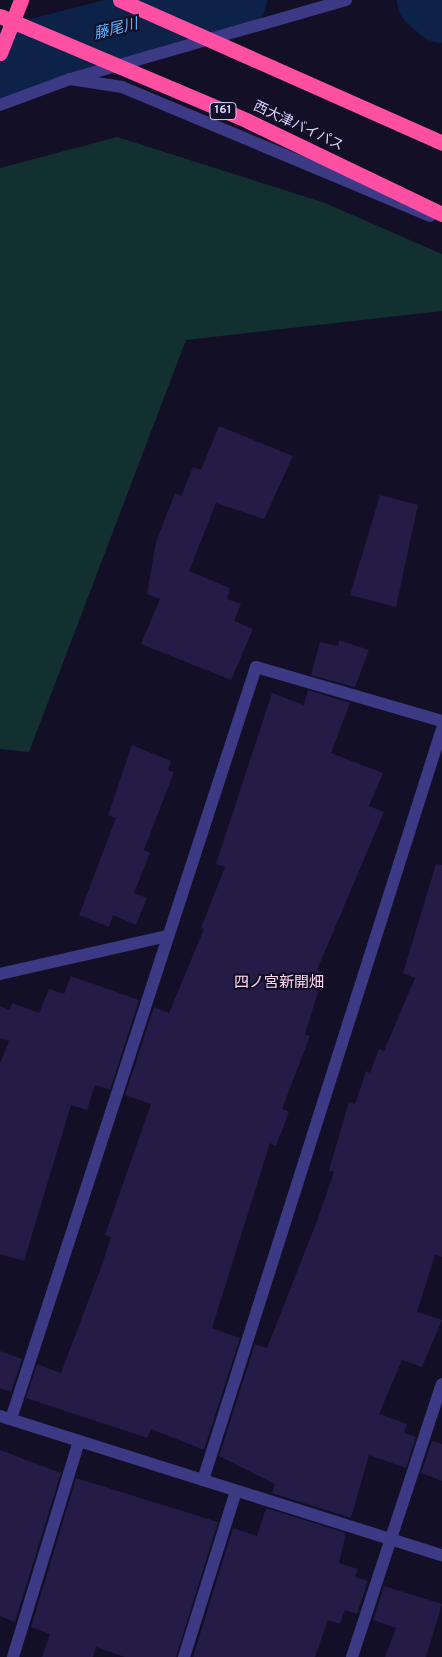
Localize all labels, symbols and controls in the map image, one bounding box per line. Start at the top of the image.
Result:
water label: 藤尾川 [92,16,140,44]
street label: 西大津バイパス [250,99,346,155]
road number: 161 [209,102,237,120]
district label: 四ノ宮新開畑 [234,975,324,993]

